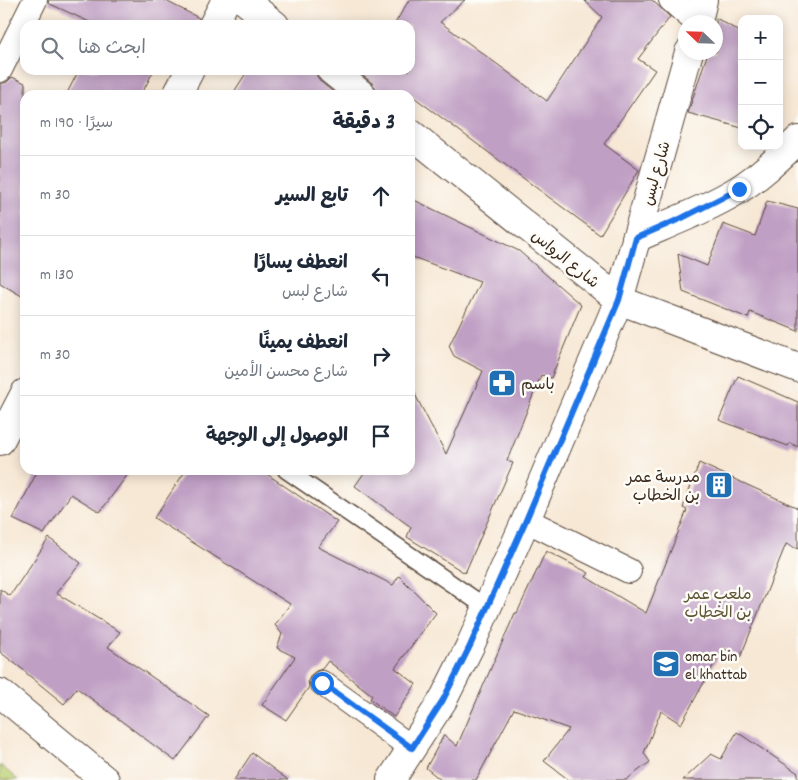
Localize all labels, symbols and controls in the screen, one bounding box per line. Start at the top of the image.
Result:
north arrow [678,15,723,60]
map controls [738,15,783,150]
button: + [738,15,783,60]
search box [20,20,415,75]
icon: search [38,34,66,62]
text: ابحث هنا [78,36,146,63]
button: − [738,60,783,105]
button: locate [738,105,783,150]
text: 3 دقيقة [332,109,395,139]
text: سيرًا · 190 m [40,112,113,135]
street label: شارع لبس [637,139,678,209]
route end [728,178,751,201]
icon: ahead [367,182,395,210]
text: 30 m [40,184,71,207]
text: تابع السير [276,184,348,211]
street label: شارع الرواس [525,225,603,295]
text: انعطف يسارًا [254,251,348,278]
icon: left [367,262,395,290]
text: 130 m [40,264,74,287]
text: شارع لبس [282,281,348,304]
text: انعطف يمينًا [259,331,348,358]
icon: right [367,342,395,370]
text: 30 m [40,344,71,367]
text: شارع محسن الأمين [224,361,348,384]
pharmacy icon: باسم [487,368,517,398]
place label: باسم [521,374,555,397]
icon: arrive [367,422,395,450]
text: الوصول إلى الوجهة [206,424,348,451]
place label: مدرسة عمر بن الخطاب [625,467,700,508]
building icon: مدرسة عمر بن الخطاب [704,470,734,500]
park label: ملعب عمر بن الخطاب [683,584,752,625]
place label: omar bin el khattab [685,646,747,687]
school or university icon: omar bin el khattab [651,649,681,679]
route start [311,672,334,695]

